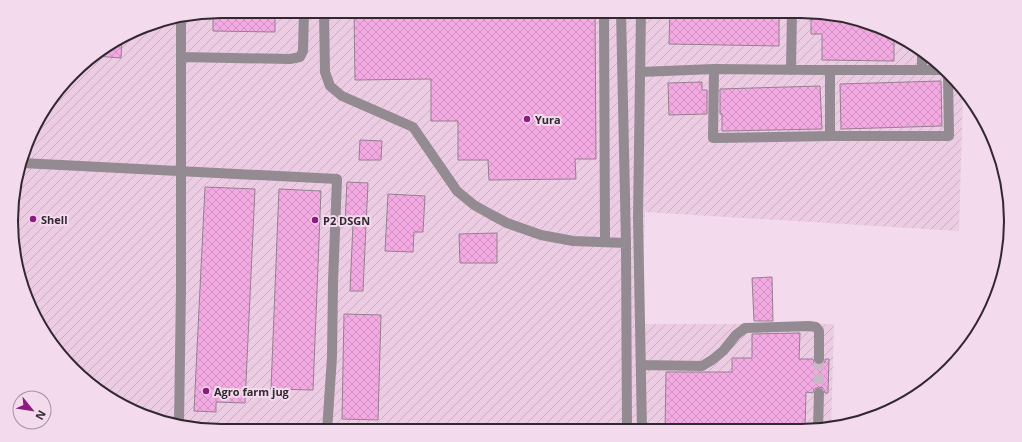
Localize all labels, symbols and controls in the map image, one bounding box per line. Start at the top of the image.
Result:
place label: Yura [535,112,561,127]
marker: Yura [522,114,532,124]
place label: Shell [41,212,68,227]
place label: P2 DSGN [323,213,370,228]
marker: Shell [28,214,38,224]
marker: P2 DSGN [310,215,320,225]
place label: Agro farm jug [214,384,290,399]
marker: Agro farm jug [201,386,211,396]
north arrow [12,390,52,430]
text: N [32,408,50,423]

